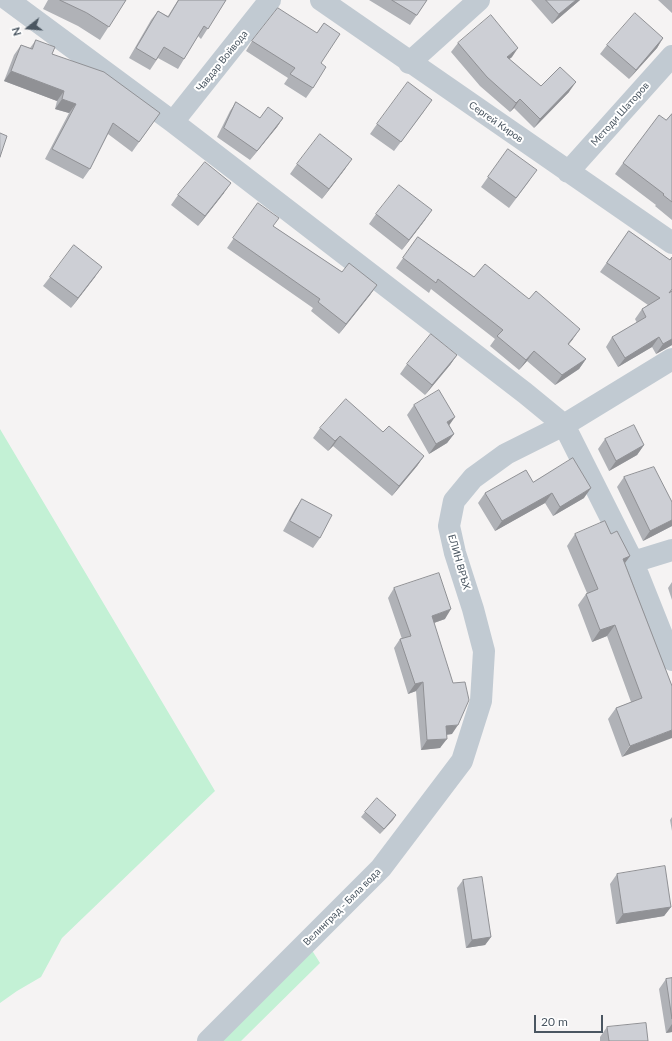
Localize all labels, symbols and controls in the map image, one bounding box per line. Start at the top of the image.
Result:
north arrow [8,8,48,48]
text: N [9,26,24,38]
street label: Чавдар Войвода [194,28,250,94]
street label: Методи Шаторов [588,80,652,148]
street label: Сергей Киров [467,99,525,145]
street label: ЕЛИН ВРЪХ [445,533,473,591]
street label: Велинград - Бяла вода [301,866,383,948]
scale bar [536,1007,605,1033]
text: 20 m [541,1014,568,1029]

